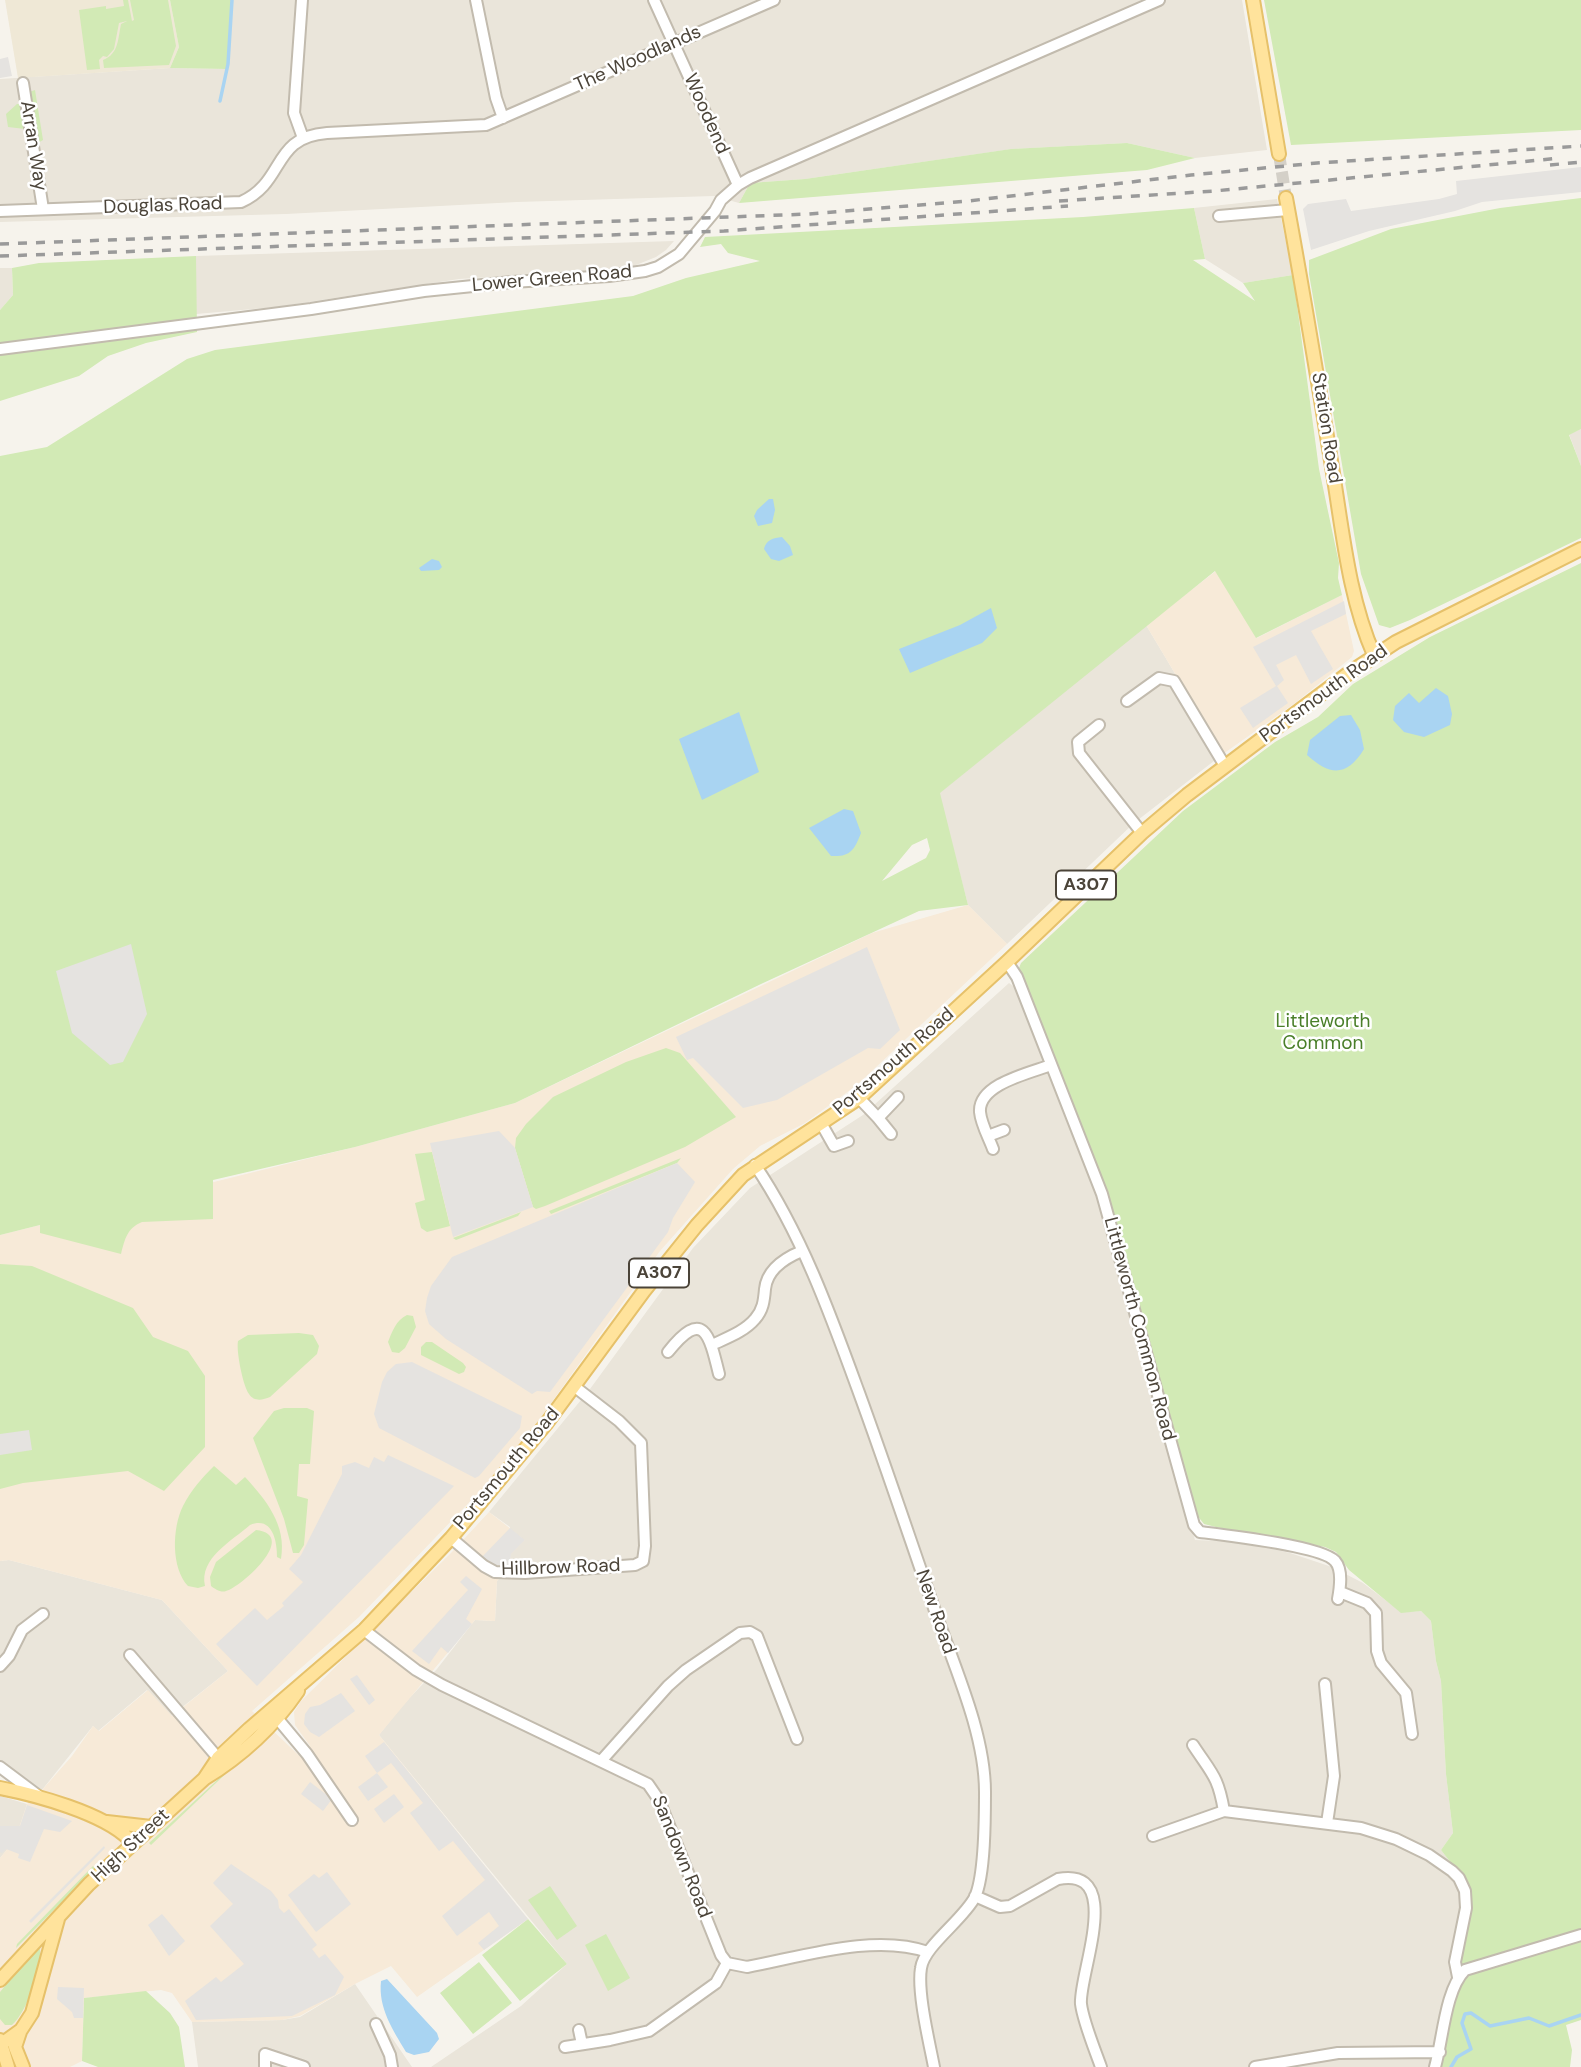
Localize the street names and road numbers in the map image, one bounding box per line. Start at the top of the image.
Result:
street label: The Woodlands [571,21,705,97]
street label: Woodend [678,70,734,158]
street label: Arran Way [15,99,51,193]
street label: Douglas Road [103,193,223,219]
street label: Lower Green Road [471,261,633,297]
street label: Station Road [1306,371,1346,485]
street label: Portsmouth Road [1256,640,1392,748]
road number: A307 [1056,870,1116,900]
street label: Portsmouth Road [829,1003,959,1121]
street label: Littleworth Common Road [1098,1215,1180,1443]
road number: A307 [629,1258,689,1288]
street label: Portsmouth Road [449,1403,565,1535]
street label: Hillbrow Road [501,1555,621,1581]
street label: New Road [910,1567,960,1657]
street label: Sandown Road [646,1793,716,1921]
street label: High Street [87,1804,175,1888]

